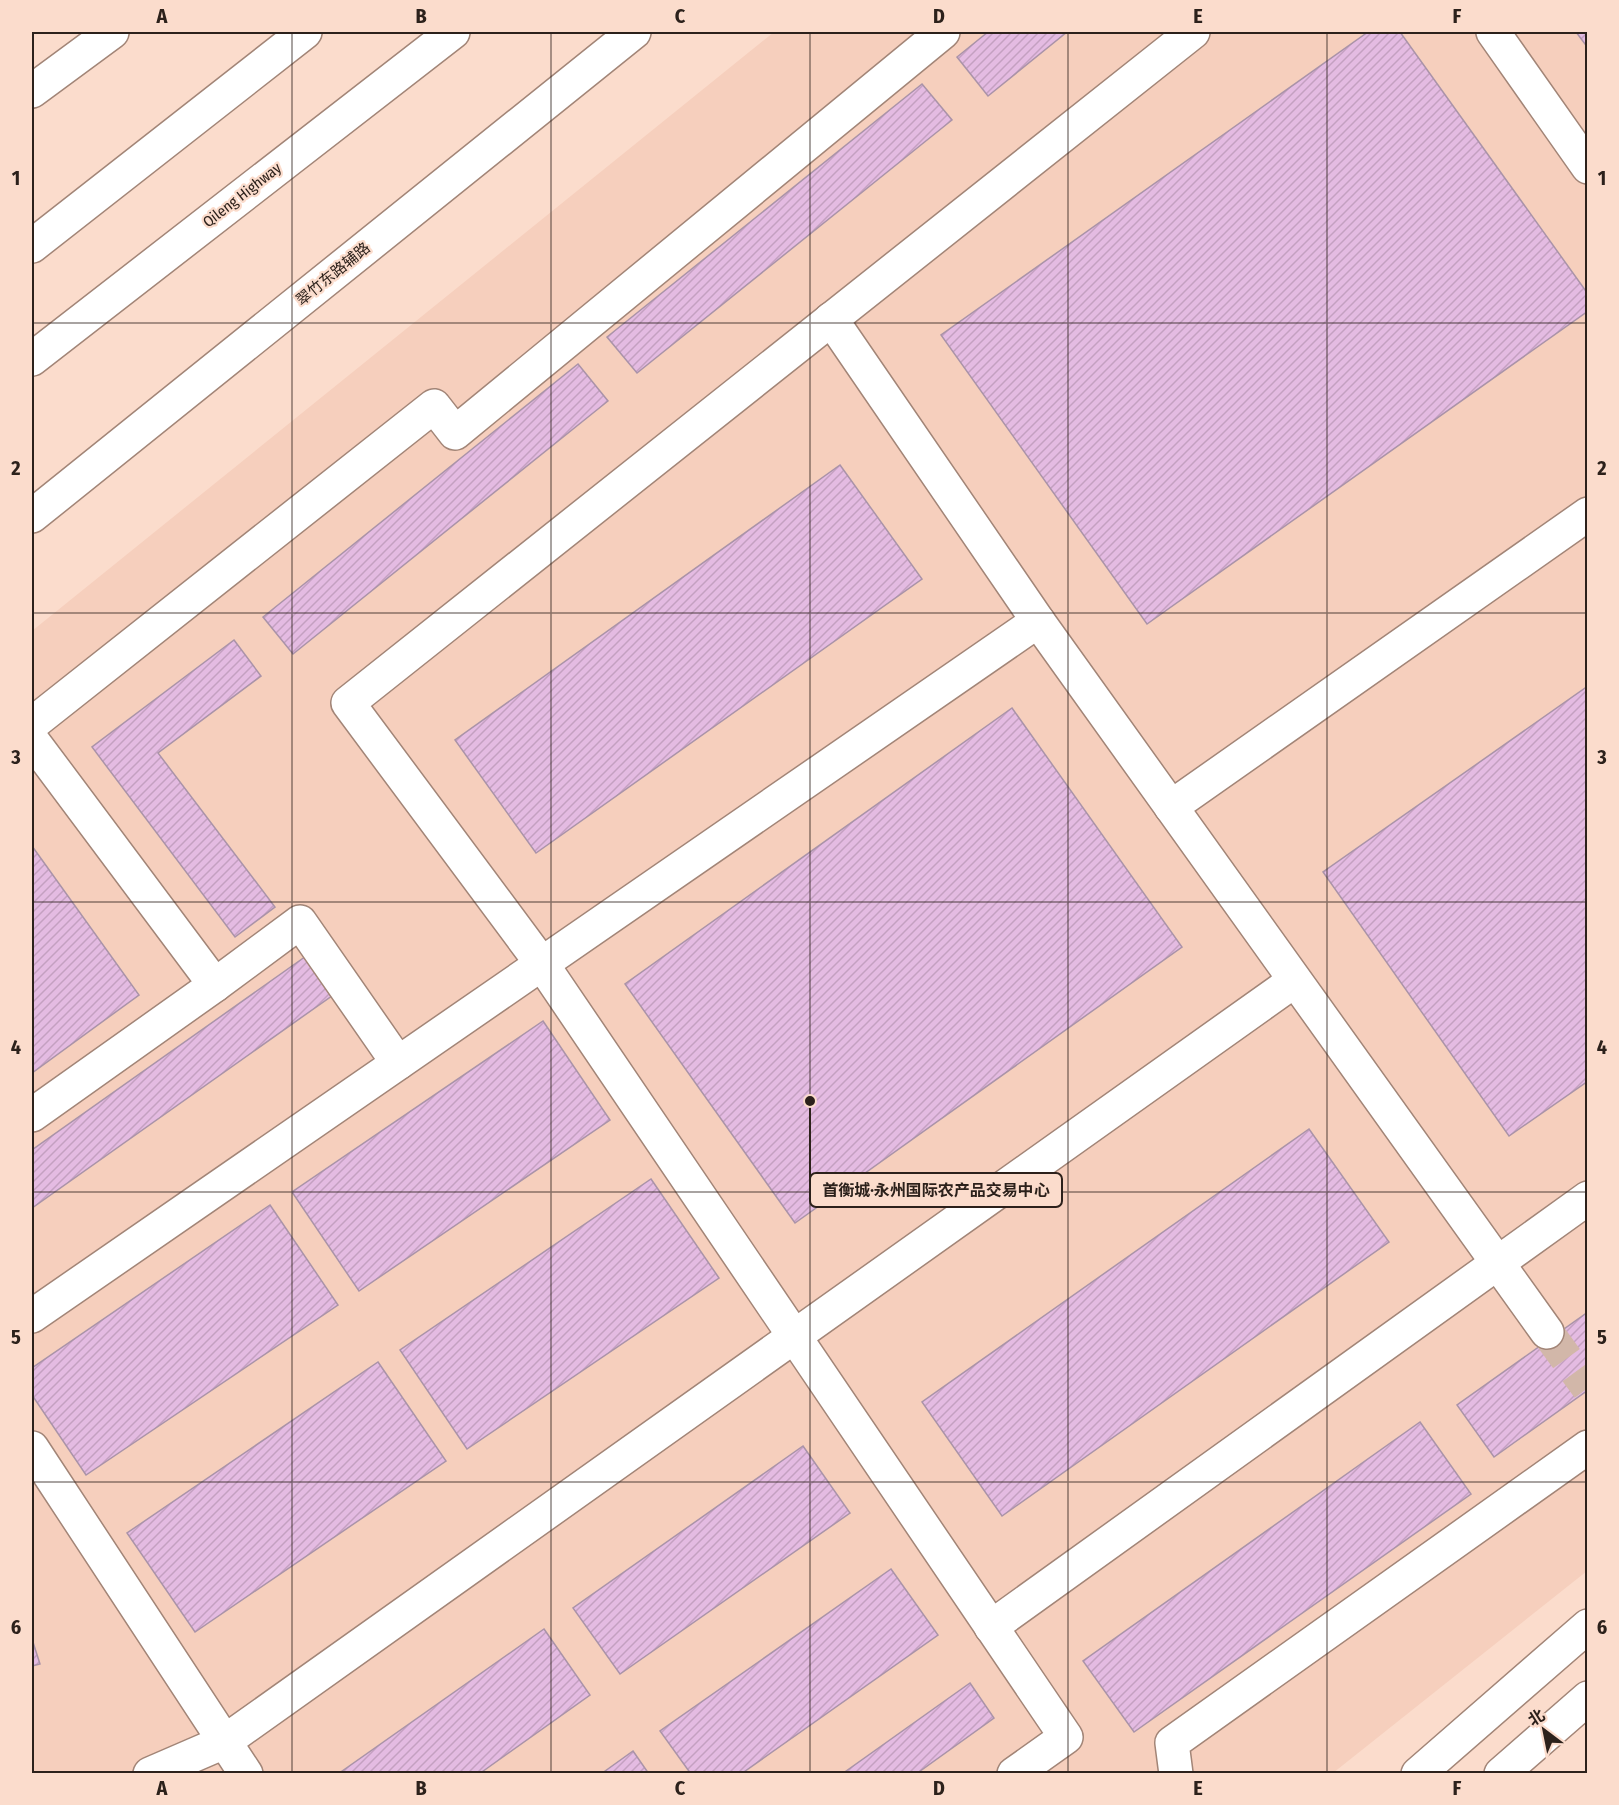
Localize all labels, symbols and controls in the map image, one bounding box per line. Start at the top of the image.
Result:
text: A [156,4,169,28]
text: B [415,4,427,28]
text: C [675,4,686,28]
text: D [933,4,945,28]
text: E [1193,4,1203,28]
text: F [1453,4,1462,28]
street label: Qileng Highway [199,159,285,231]
text: 1 [12,166,20,190]
text: 1 [1598,166,1606,190]
street label: 翠竹东路辅路 [292,239,374,309]
text: 2 [10,456,21,480]
text: 2 [1596,456,1607,480]
text: 3 [10,745,21,769]
text: 3 [1596,745,1607,769]
text: 4 [11,1035,21,1059]
text: 4 [1597,1035,1607,1059]
callout: 首衡城·永州国际农产品交易中心 [810,1173,1062,1207]
text: 首衡城·永州国际农产品交易中心 [822,1181,1050,1200]
text: 5 [11,1325,21,1349]
text: 5 [1597,1325,1607,1349]
text: 6 [11,1615,21,1639]
text: 6 [1597,1615,1607,1639]
north arrow [1514,1700,1574,1760]
text: 北 [1524,1705,1548,1730]
text: A [156,1776,169,1800]
text: B [415,1776,427,1800]
text: C [675,1776,686,1800]
text: D [933,1776,945,1800]
text: E [1193,1776,1203,1800]
text: F [1453,1776,1462,1800]

